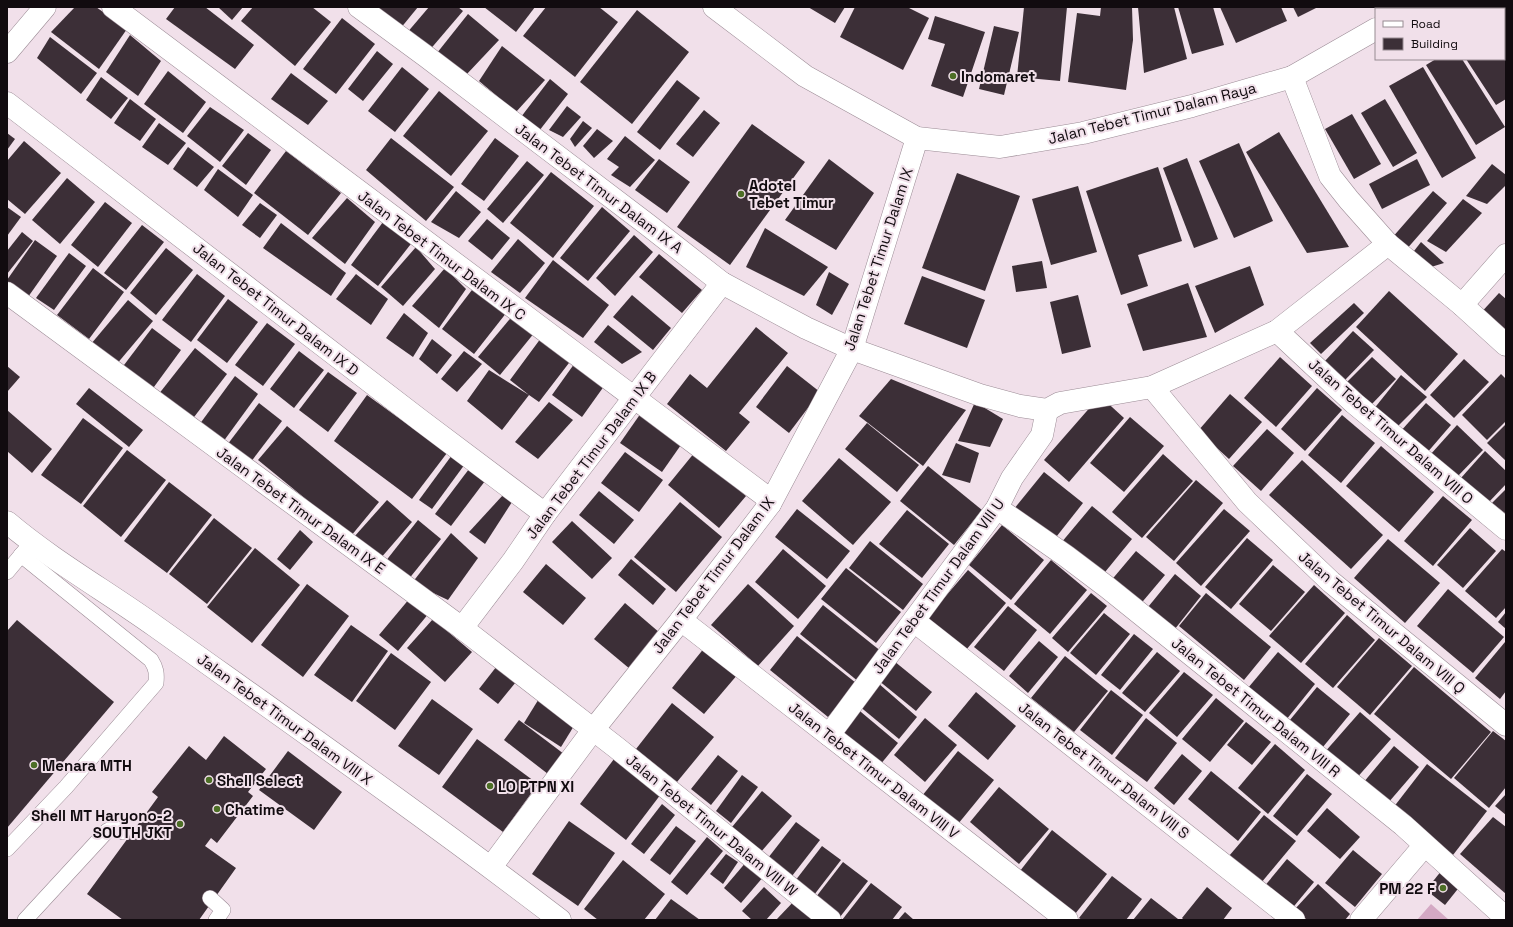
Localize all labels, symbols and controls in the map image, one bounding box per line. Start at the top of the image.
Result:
legend [1375,8,1505,60]
text: Road [1411,16,1440,32]
text: Building [1411,36,1458,52]
place label: Indomaret [961,67,1036,86]
marker: Indomaret [948,71,958,81]
street label: Jalan Tebet Timur Dalam Raya [1046,78,1259,148]
street label: Jalan Tebet Timur Dalam IX A [512,119,687,258]
street label: Jalan Tebet Timur Dalam IX [839,165,917,353]
place label: Adotel Tebet Timur [749,176,834,212]
street label: Jalan Tebet Timur Dalam IX C [354,186,530,324]
marker: Adotel Tebet Timur [736,189,746,199]
street label: Jalan Tebet Timur Dalam IX D [189,238,363,380]
street label: Jalan Tebet Timur Dalam VIII O [1305,354,1477,508]
street label: Jalan Tebet Timur Dalam IX B [522,367,660,543]
street label: Jalan Tebet Timur Dalam IX E [213,442,389,578]
street label: Jalan Tebet Timur Dalam IX [648,492,778,657]
street label: Jalan Tebet Timur Dalam VIII U [868,495,1008,677]
street label: Jalan Tebet Timur Dalam VIII Q [1295,546,1469,698]
street label: Jalan Tebet Timur Dalam VIII R [1168,633,1344,781]
street label: Jalan Tebet Timur Dalam VIII X [194,649,377,789]
street label: Jalan Tebet Timur Dalam VIII V [785,697,963,843]
street label: Jalan Tebet Timur Dalam VIII S [1015,697,1193,843]
street label: Jalan Tebet Timur Dalam VIII W [622,750,802,900]
place label: Menara MTH [42,756,132,775]
marker: Menara MTH [29,760,39,770]
place label: Shell Select [217,771,302,790]
marker: Shell Select [204,775,214,785]
place label: LO PTPN XI [498,777,574,796]
marker: LO PTPN XI [485,781,495,791]
place label: Chatime [225,800,285,819]
marker: Chatime [212,804,222,814]
place label: Shell MT Haryono-2 SOUTH JKT [31,806,172,842]
marker: Shell MT Haryono-2 SOUTH JKT [175,819,185,829]
place label: PM 22 F [1379,879,1435,898]
marker: PM 22 F [1438,883,1448,893]

